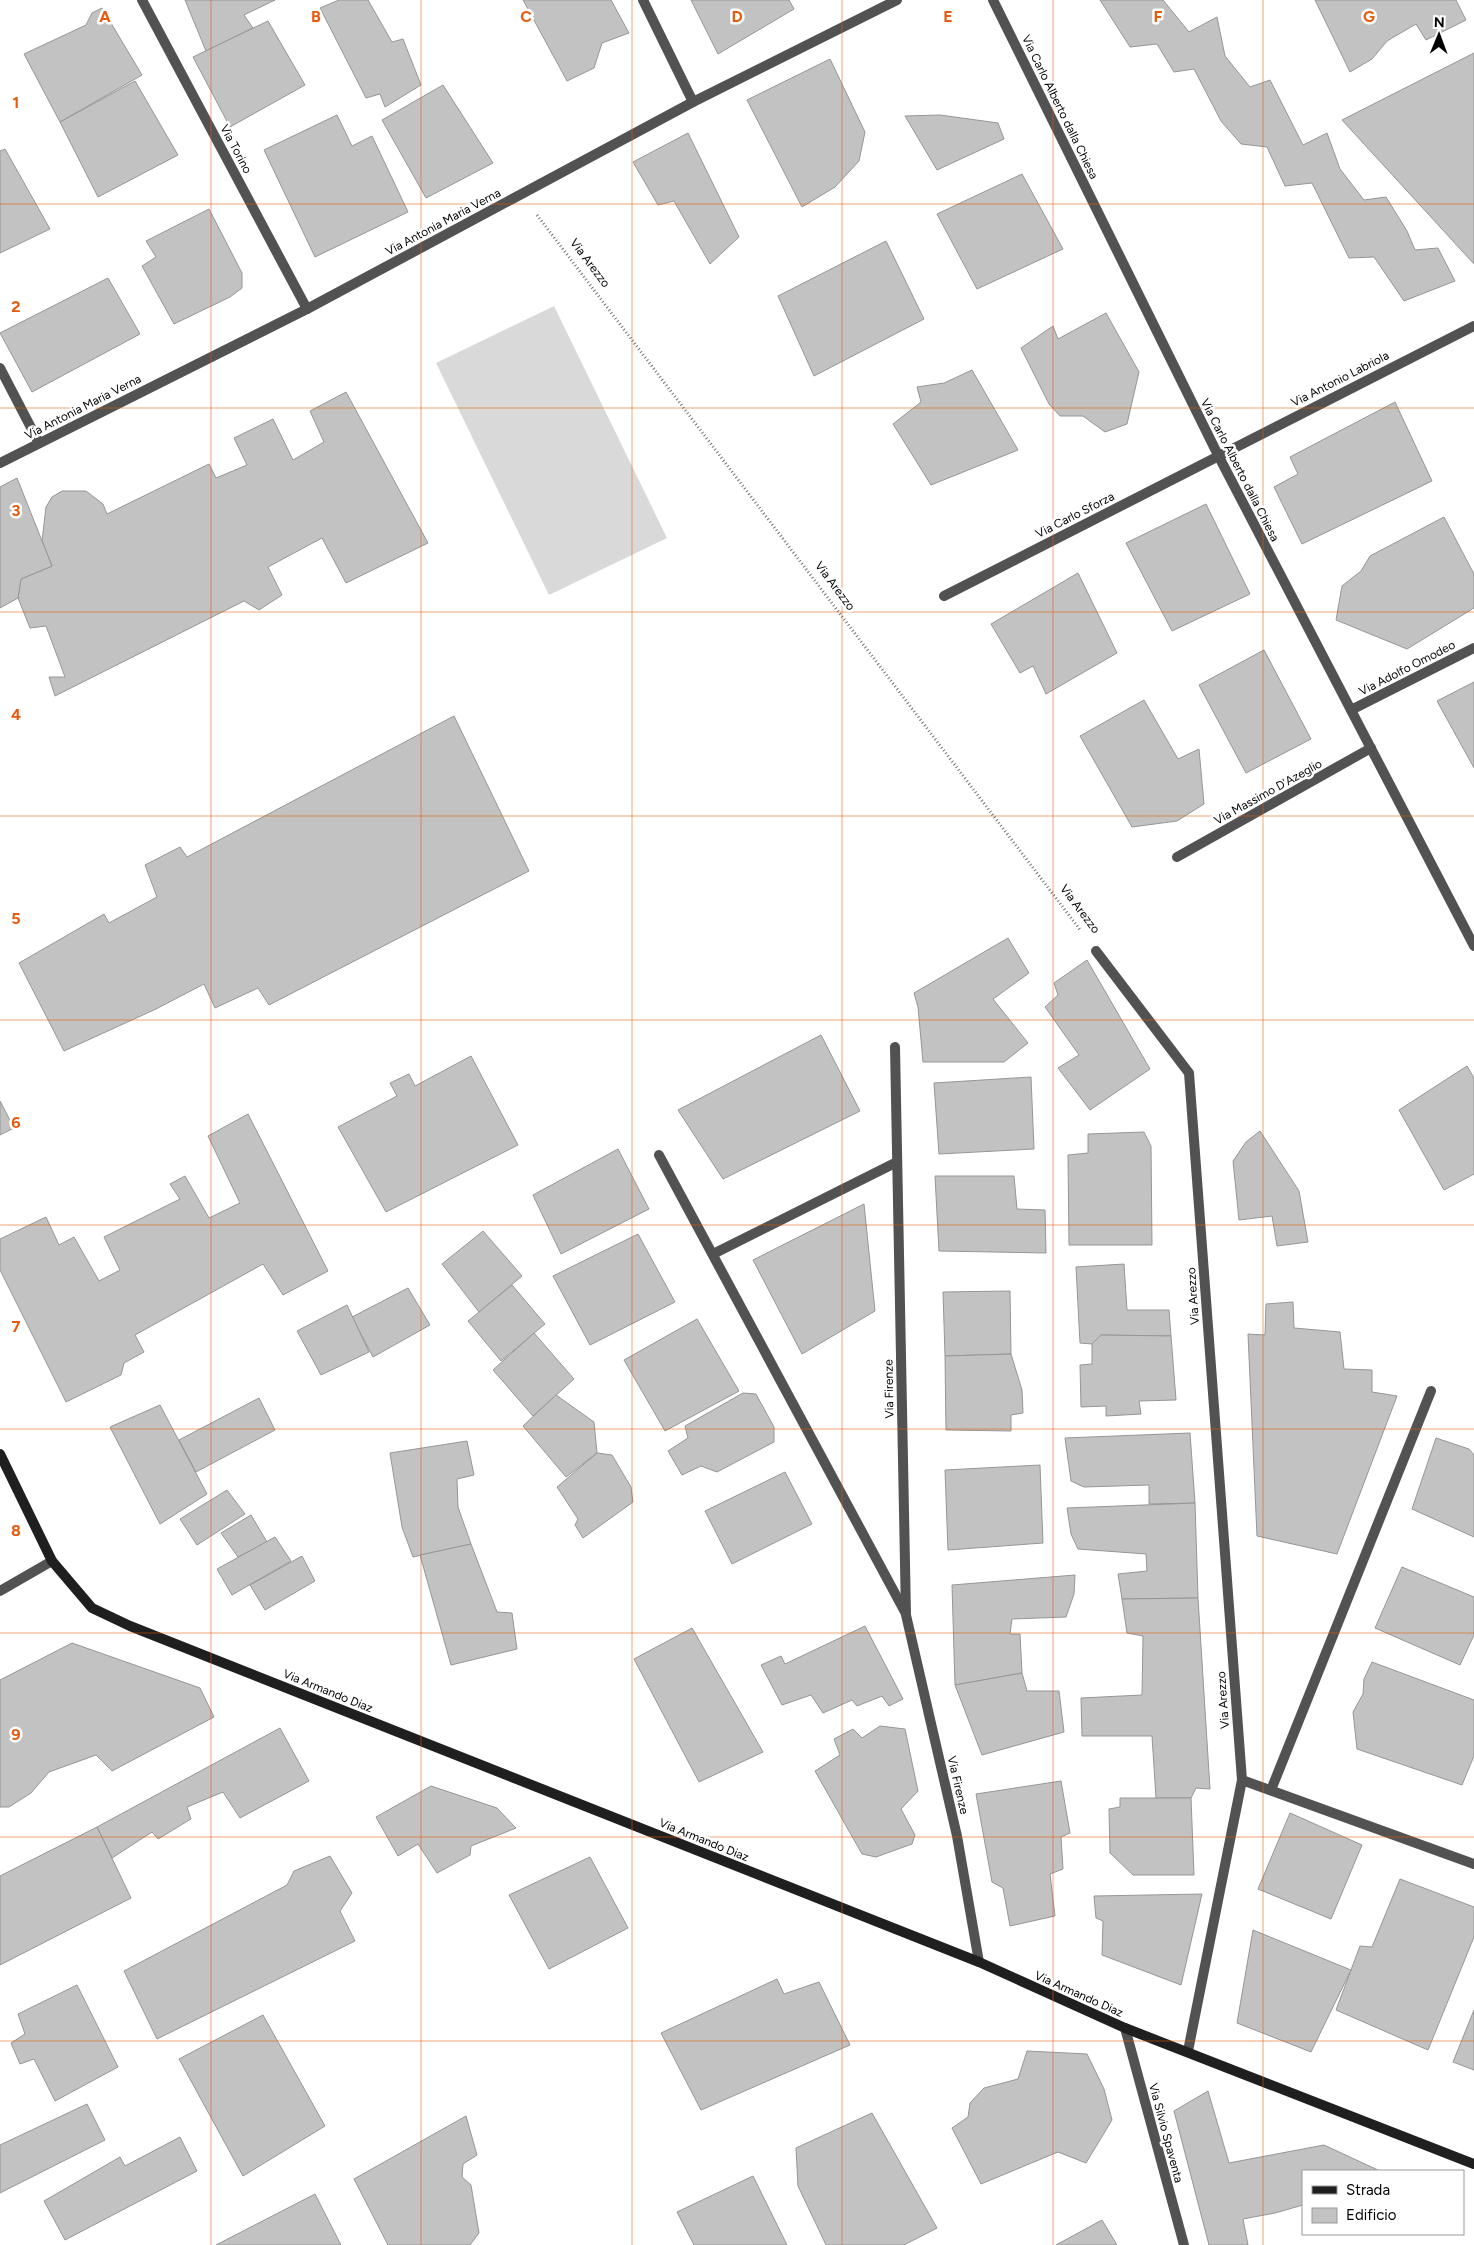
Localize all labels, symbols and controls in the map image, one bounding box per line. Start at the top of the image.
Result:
text: A [99,7,111,26]
text: B [311,7,321,26]
text: C [520,7,532,26]
text: D [731,7,743,26]
text: E [943,7,953,26]
text: F [1154,7,1163,26]
text: G [1363,7,1375,26]
north arrow [1414,10,1464,60]
text: N [1434,14,1445,31]
street label: Via Carlo Alberto dalla Chiesa [1019,33,1101,181]
text: 1 [13,93,19,112]
street label: Via Torino [217,122,255,176]
street label: Via Antonia Maria Verna [383,186,503,258]
street label: Via Arezzo [567,236,613,290]
text: 2 [11,297,21,316]
street label: Via Antonio Labriola [1289,348,1391,410]
street label: Via Antonia Maria Verna [23,372,143,442]
street label: Via Carlo Alberto dalla Chiesa [1198,396,1282,544]
street label: Via Carlo Sforza [1033,489,1117,541]
text: 3 [12,501,21,520]
street label: Via Arezzo [812,559,858,613]
street label: Via Adolfo Omodeo [1357,638,1458,698]
text: 4 [11,705,21,724]
street label: Via Massimo D'Azeglio [1212,756,1324,828]
street label: Via Arezzo [1057,882,1103,936]
text: 5 [11,909,21,928]
text: 6 [11,1113,21,1132]
street label: Via Arezzo [1184,1267,1202,1325]
text: 7 [12,1317,21,1336]
street label: Via Firenze [881,1359,897,1419]
text: 8 [11,1521,21,1540]
street label: Via Armando Diaz [281,1667,375,1715]
street label: Via Arezzo [1214,1671,1232,1729]
text: 9 [11,1725,21,1744]
street label: Via Firenze [945,1755,972,1816]
street label: Via Armando Diaz [657,1816,751,1864]
street label: Via Armando Diaz [1033,1968,1126,2020]
street label: Via Silvio Spaventa [1146,2082,1186,2184]
legend [1302,2170,1464,2235]
text: Strada [1346,2181,1390,2199]
text: Edificio [1346,2206,1397,2224]

